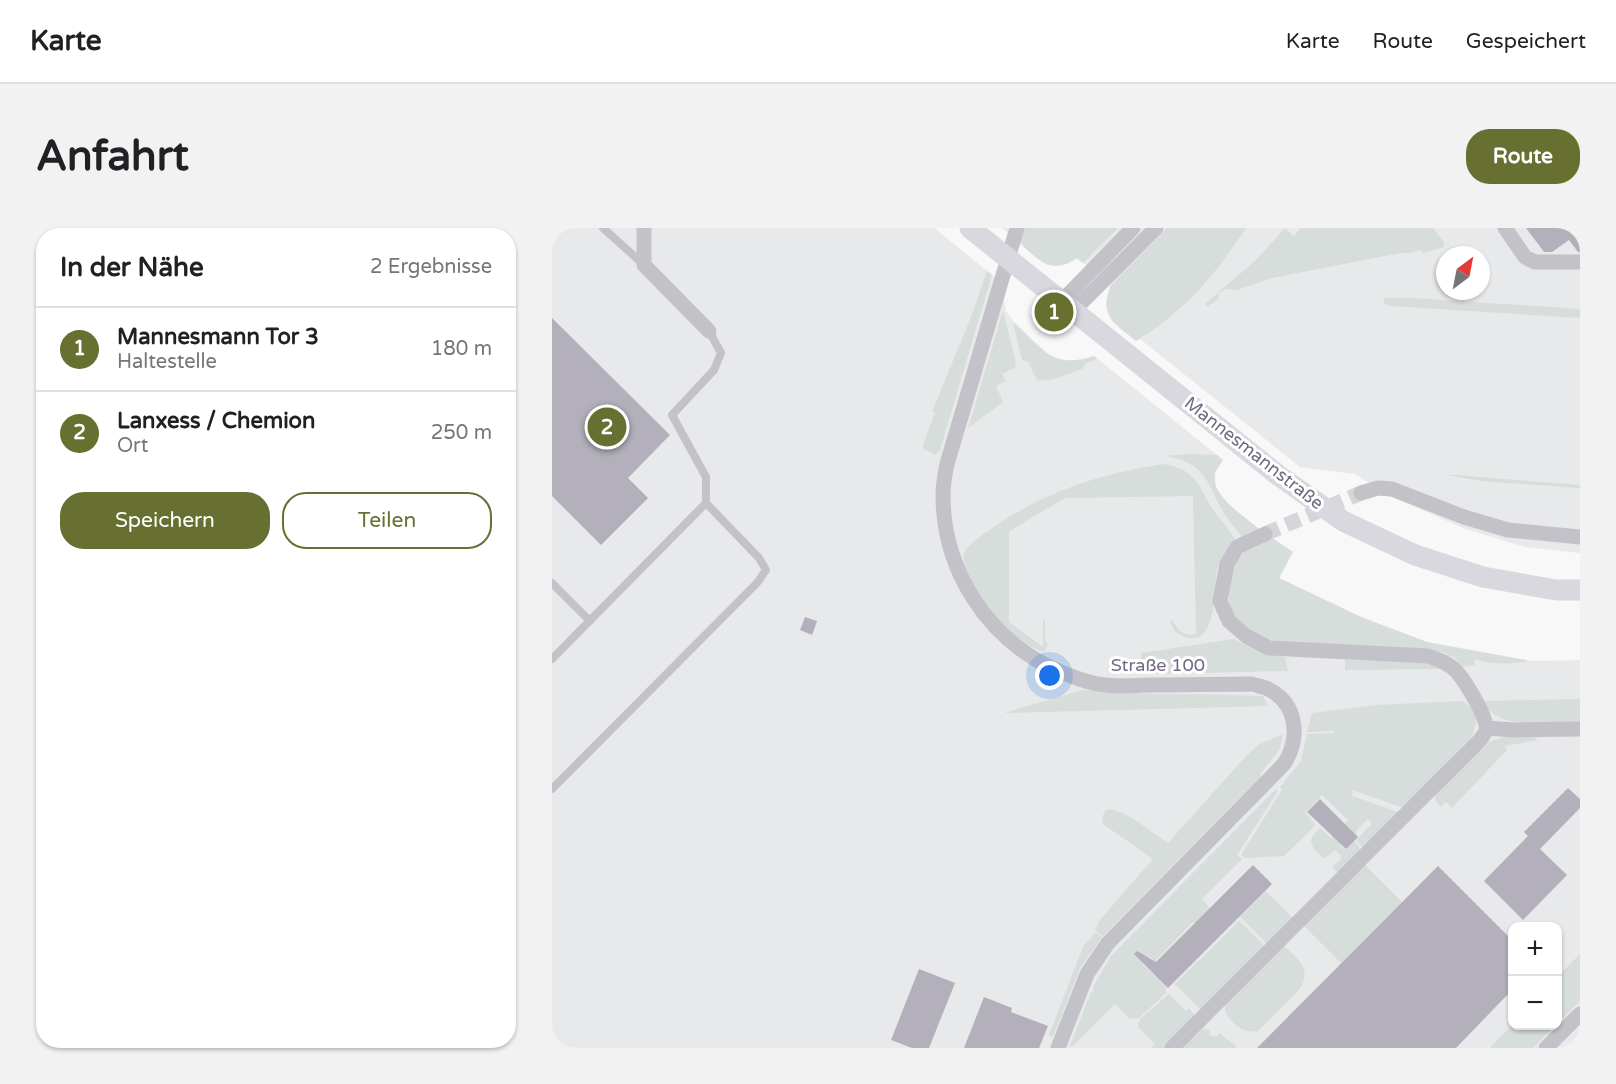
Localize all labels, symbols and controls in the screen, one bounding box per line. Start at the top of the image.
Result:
text: Karte [30,24,102,58]
text: Karte [1286,29,1340,54]
text: Route [1373,29,1433,54]
text: Gespeichert [1466,29,1586,54]
button: Route [1466,129,1580,184]
text: Anfahrt [36,131,189,182]
north arrow [1436,246,1490,300]
text: In der Nähe [60,252,204,283]
text: 2 Ergebnisse [370,255,492,279]
pin: 1 [1034,290,1074,334]
text: Mannesmann Tor 3 [117,324,319,350]
text: 1 [73,337,86,361]
text: 180 m [431,337,492,361]
text: Haltestelle [117,350,217,374]
street label: Mannesmannstraße [1180,392,1328,514]
pin: 2 [588,404,626,450]
text: Lanxess / Chemion [117,408,315,434]
text: 2 [73,421,86,445]
text: 250 m [431,421,492,445]
text: Ort [117,434,148,458]
button: Speichern [60,492,270,549]
button: Teilen [282,492,492,549]
street label: Straße 100 [1111,654,1205,676]
your location [1035,661,1064,690]
map controls [1508,922,1562,1030]
button: + [1508,922,1562,976]
button: − [1508,976,1562,1030]

